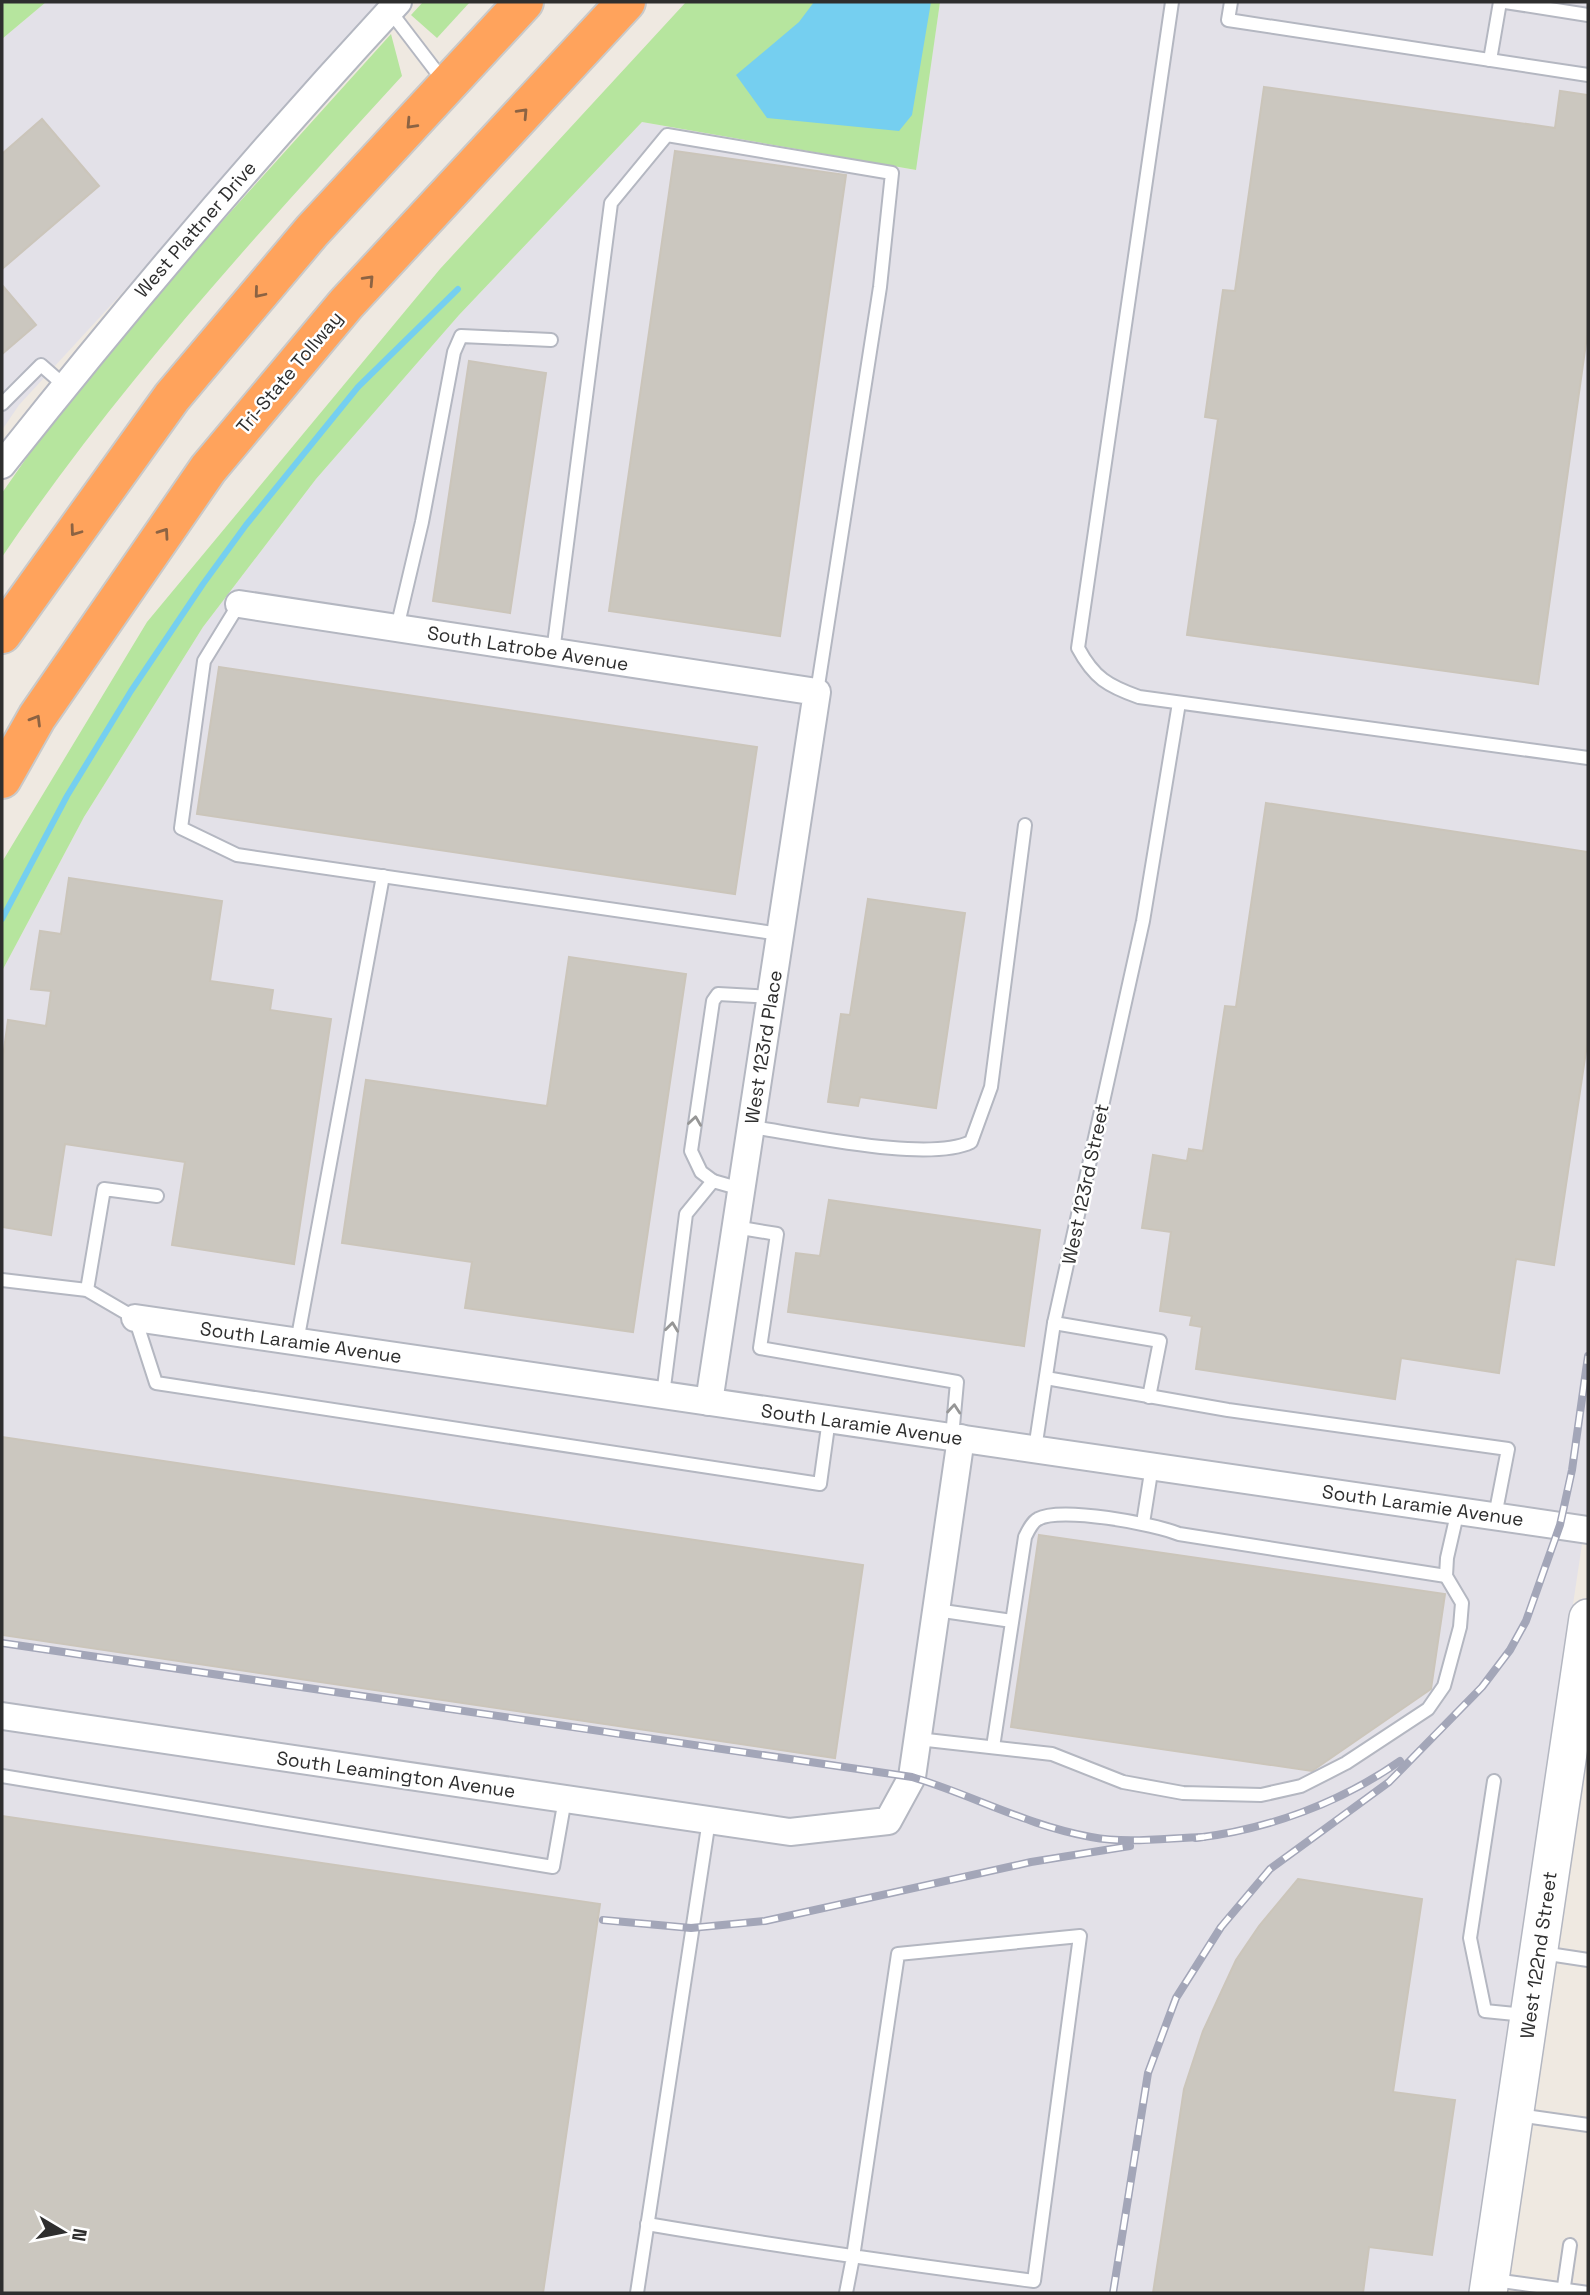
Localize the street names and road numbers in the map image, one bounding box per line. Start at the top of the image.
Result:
street label: West Plattner Drive [129,156,262,303]
street label: Tri-State Tollway [231,306,348,439]
street label: South Latrobe Avenue [425,620,630,677]
street label: West 123rd Place [739,969,788,1126]
street label: West 123rd Street [1056,1101,1115,1267]
street label: South Laramie Avenue [199,1316,403,1369]
street label: South Laramie Avenue [760,1398,964,1451]
street label: South Laramie Avenue [1321,1479,1525,1532]
street label: South Leamington Avenue [275,1745,517,1804]
street label: West 122nd Street [1514,1870,1563,2040]

